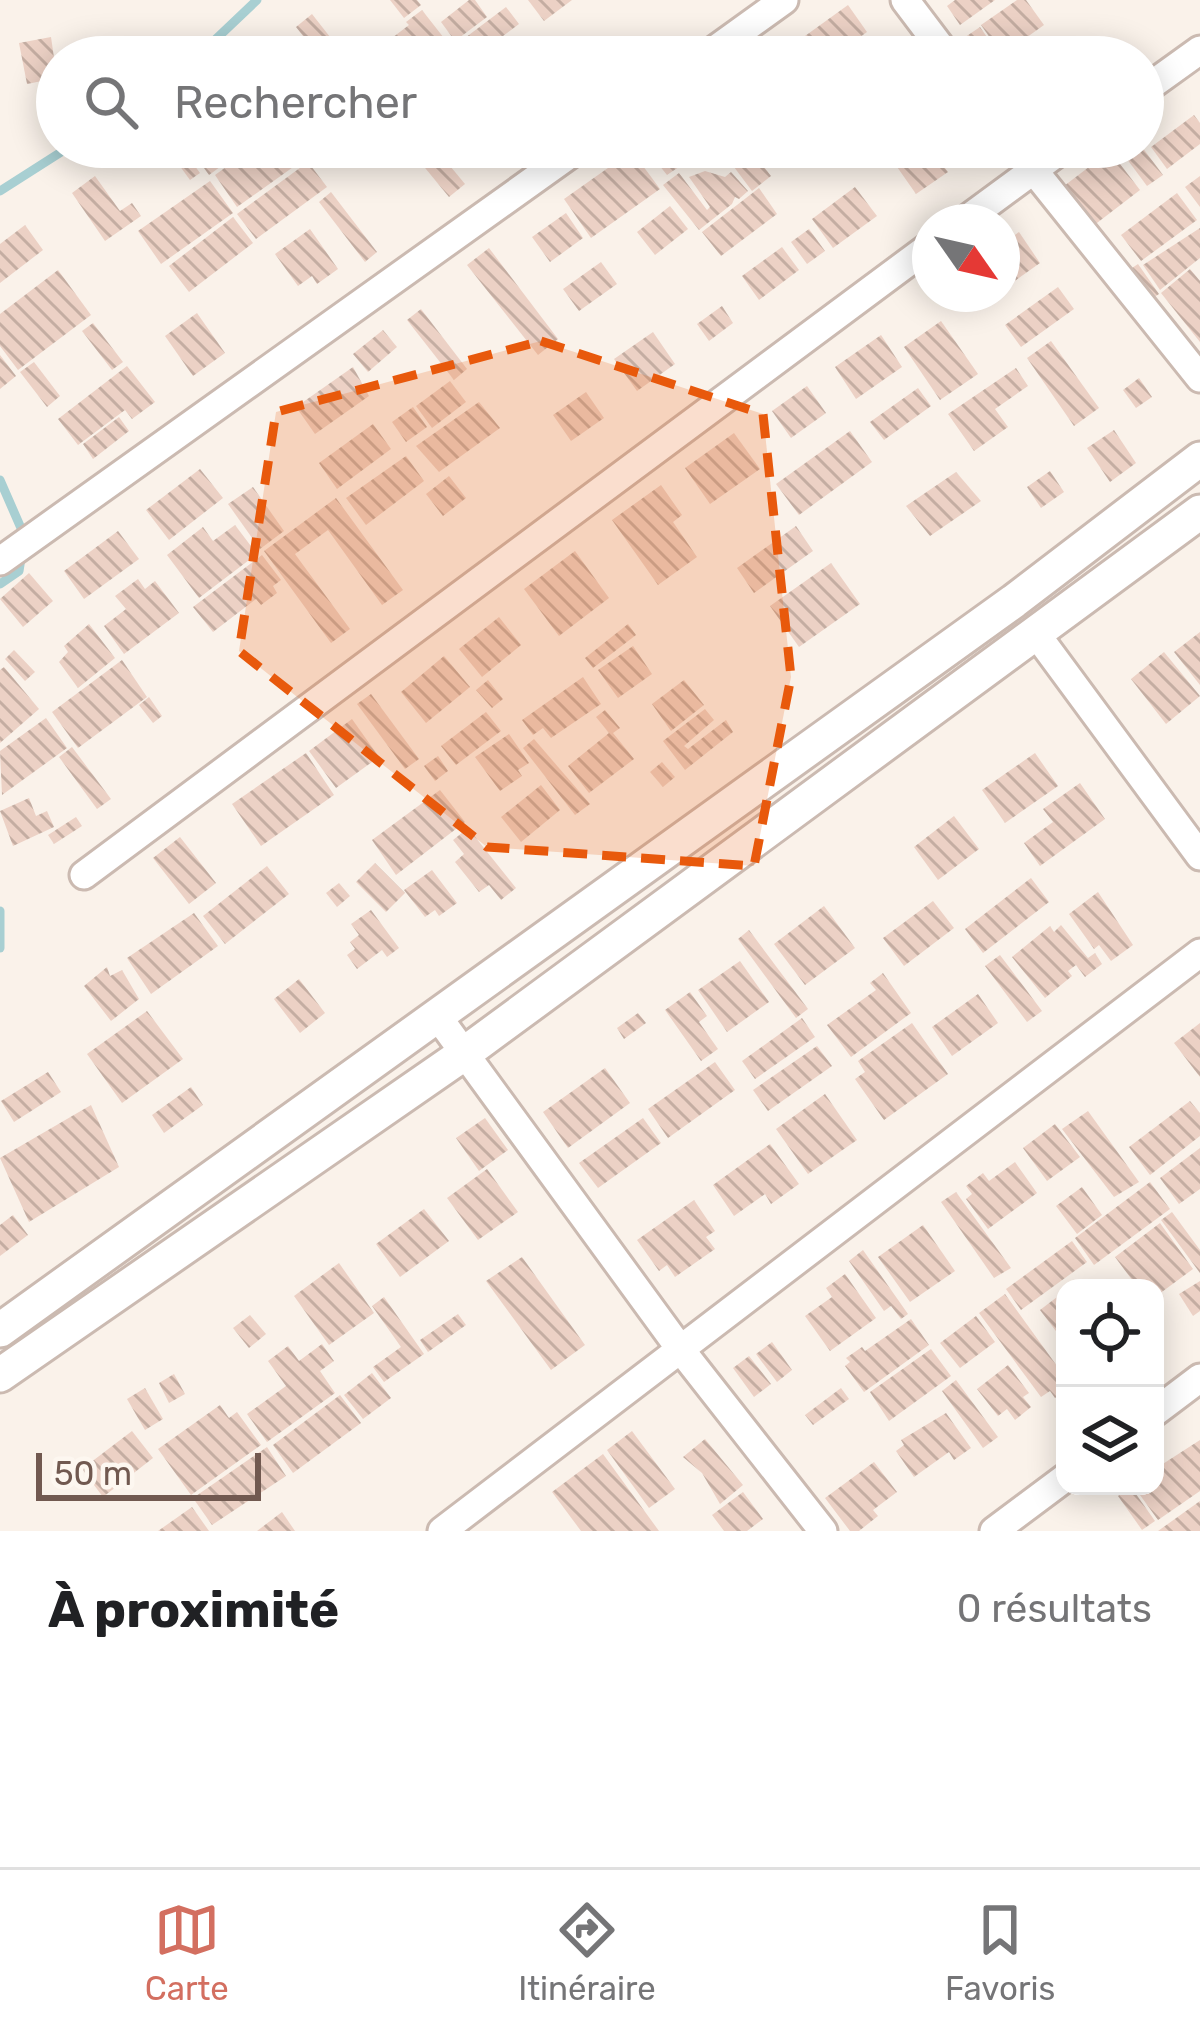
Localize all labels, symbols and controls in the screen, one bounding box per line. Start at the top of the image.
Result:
search box [36,36,1164,168]
icon: search [78,69,144,135]
text: Rechercher [174,76,417,129]
north arrow [912,204,1020,312]
map controls [1056,1279,1164,1495]
button: locate [1056,1279,1164,1387]
button: layers [1056,1387,1164,1495]
scale bar [36,1447,261,1500]
text: 50 m [54,1454,132,1493]
text: À proximité [48,1579,339,1640]
text: 0 résultats [957,1586,1152,1632]
tab: Carte [145,1897,229,2008]
tab: Itinéraire [518,1897,656,2008]
tab: Favoris [945,1897,1055,2008]

